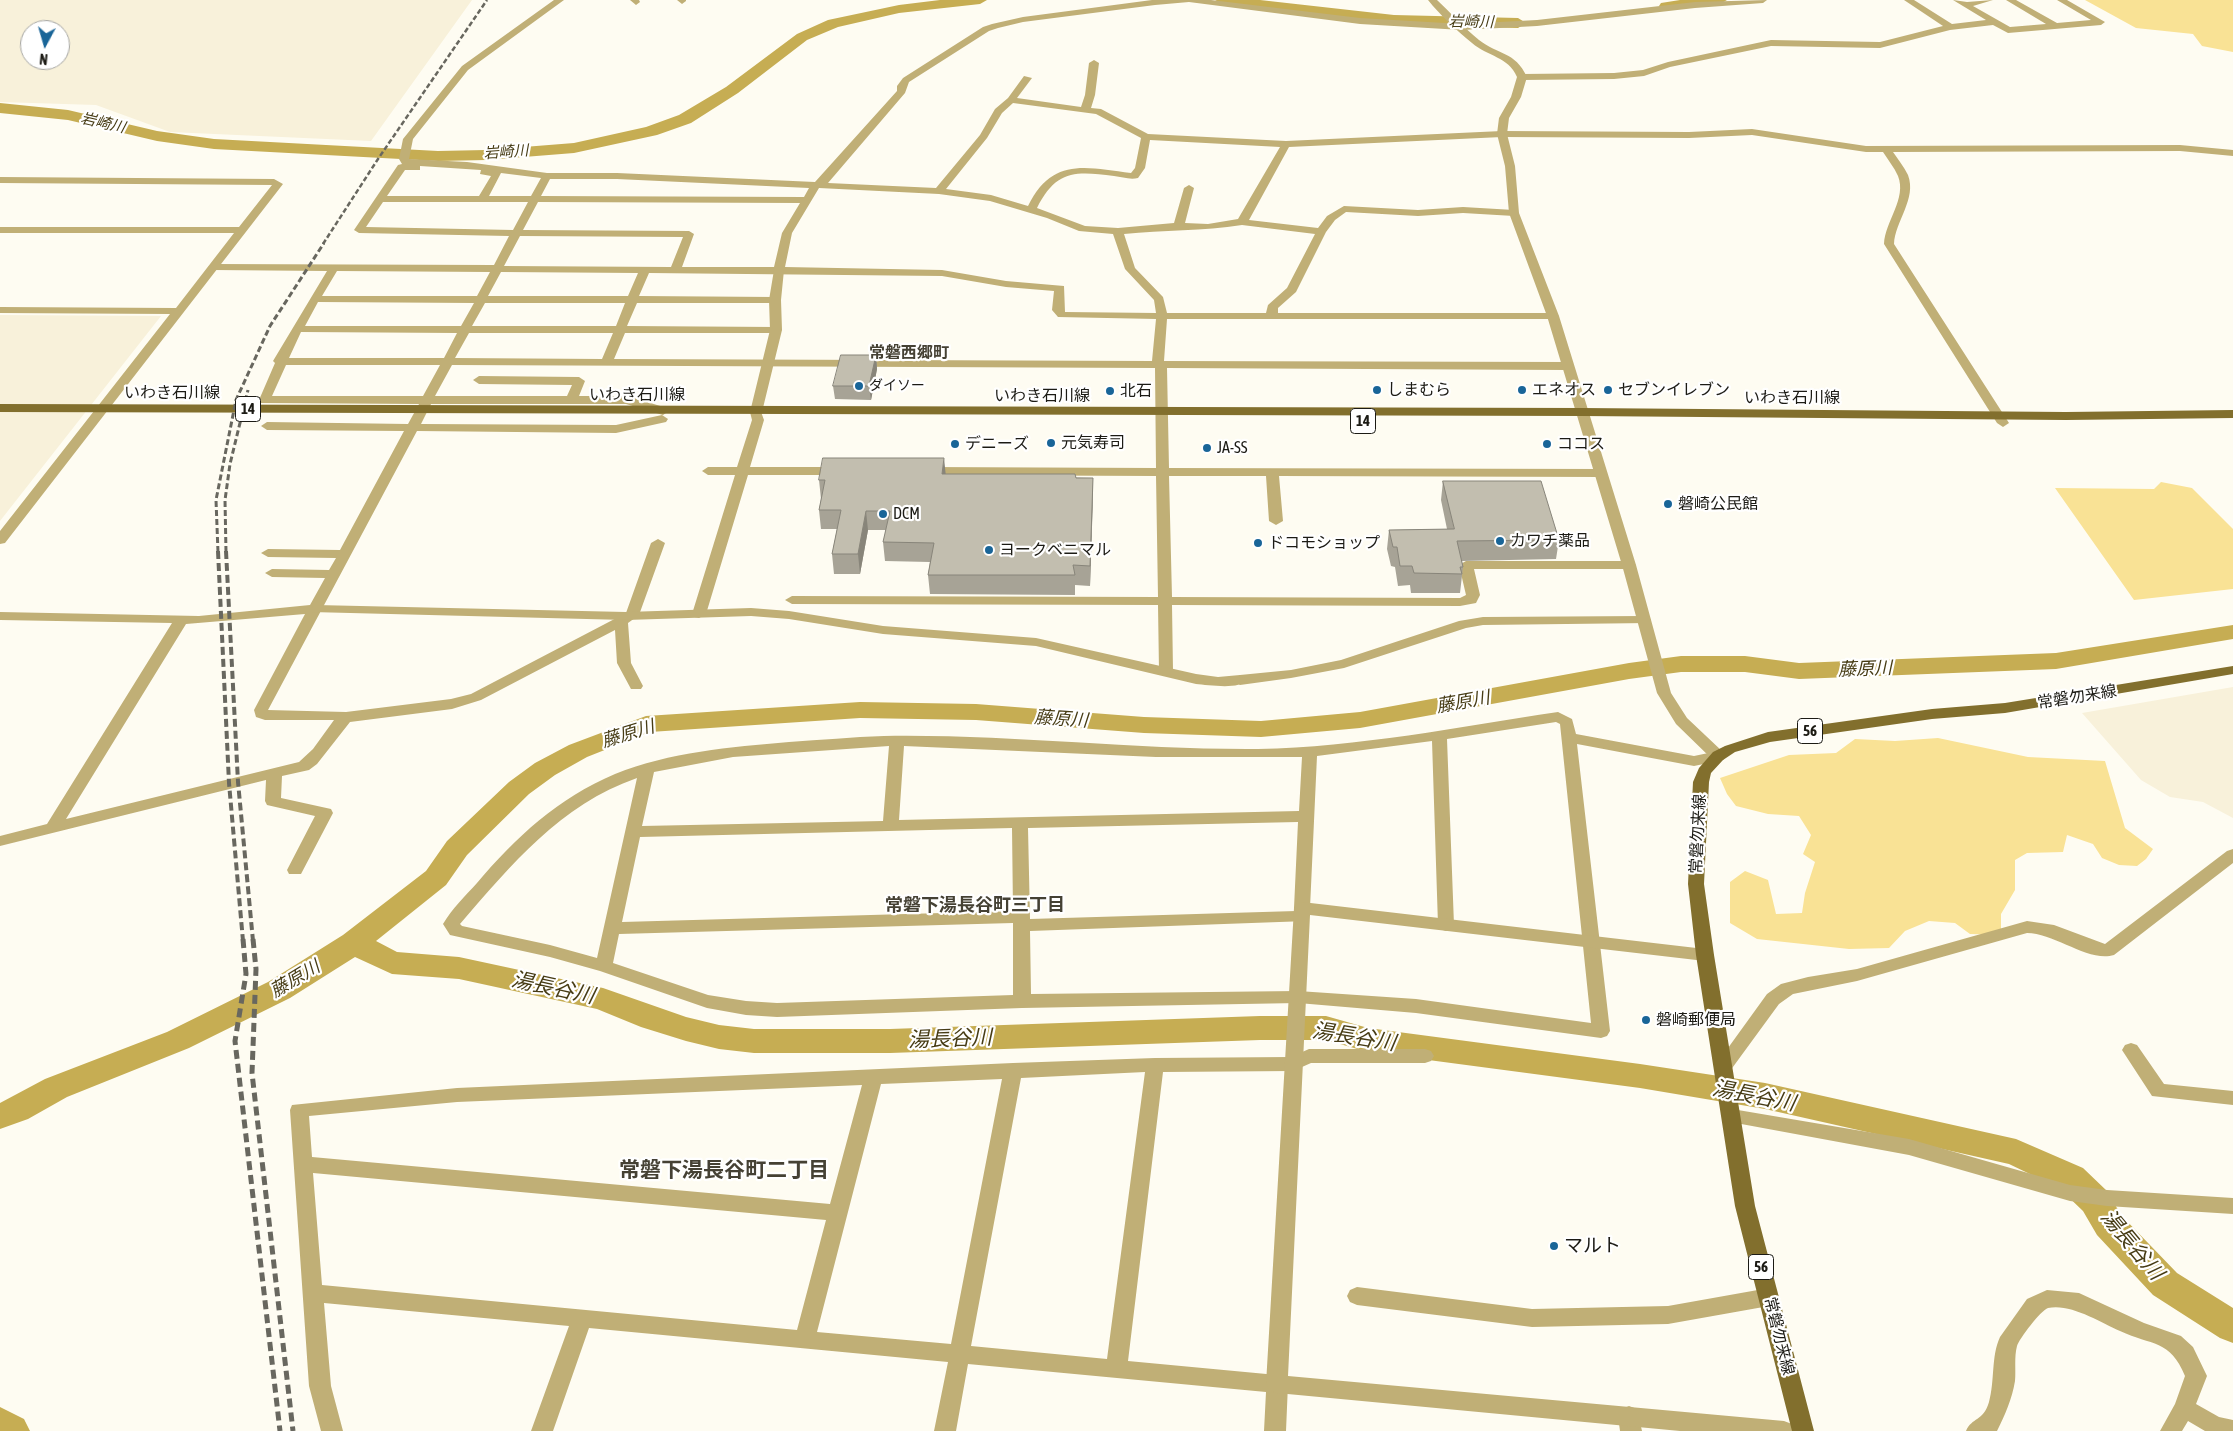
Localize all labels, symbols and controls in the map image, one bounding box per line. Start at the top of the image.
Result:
water label: 岩崎川 [1448,13,1494,31]
north arrow [20,20,70,70]
text: N [39,51,48,67]
water label: 岩崎川 [79,109,127,137]
water label: 岩崎川 [483,141,529,163]
district label: 常磐西郷町 [869,343,949,363]
place label: ダイソー [869,378,925,394]
marker: ダイソー [853,380,865,392]
place label: しまむら [1387,380,1451,400]
place label: エネオス [1532,380,1596,400]
place label: セブンイレブン [1618,380,1730,400]
place label: 北石 [1120,381,1152,401]
street label: いわき石川線 [124,383,220,403]
marker: しまむら [1371,384,1383,396]
marker: エネオス [1516,384,1528,396]
marker: セブンイレブン [1602,384,1614,396]
street label: いわき石川線 [589,385,685,405]
marker: 北石 [1104,385,1116,397]
street label: いわき石川線 [994,386,1090,406]
street label: いわき石川線 [1744,388,1840,408]
road number: 14 [236,396,260,422]
road number: 14 [1350,408,1376,434]
place label: 元気寿司 [1061,433,1125,453]
place label: デニーズ [965,434,1029,454]
place label: ココス [1557,434,1605,454]
marker: 元気寿司 [1045,437,1057,449]
marker: デニーズ [949,438,961,450]
place label: JA-SS [1217,438,1247,458]
marker: ココス [1541,438,1553,450]
marker: JA-SS [1201,442,1213,454]
place label: 磐崎公民館 [1678,494,1758,514]
marker: 磐崎公民館 [1662,498,1674,510]
place label: DCM [893,504,920,524]
marker: DCM [877,508,889,520]
place label: カワチ薬品 [1510,531,1590,551]
place label: ドコモショップ [1268,533,1380,553]
marker: カワチ薬品 [1494,535,1506,547]
marker: ドコモショップ [1252,537,1264,549]
place label: ヨークベニマル [999,540,1111,560]
marker: ヨークベニマル [983,544,995,556]
water label: 藤原川 [1838,657,1892,681]
street label: 常磐勿来線 [2036,681,2118,713]
water label: 藤原川 [1435,687,1491,717]
water label: 藤原川 [1033,706,1089,732]
water label: 藤原川 [599,716,657,752]
road number: 56 [1798,718,1822,744]
street label: 常磐勿来線 [1686,794,1710,874]
district label: 常磐下湯長谷町三丁目 [885,894,1065,916]
water label: 藤原川 [266,956,324,1002]
water label: 湯長谷川 [509,967,597,1009]
place label: 磐崎郵便局 [1656,1010,1736,1030]
marker: 磐崎郵便局 [1640,1014,1652,1026]
water label: 湯長谷川 [1311,1018,1397,1056]
water label: 湯長谷川 [908,1025,992,1053]
water label: 湯長谷川 [1710,1076,1798,1116]
district label: 常磐下湯長谷町二丁目 [619,1157,829,1183]
water label: 湯長谷川 [2095,1205,2169,1285]
place label: マルト [1564,1235,1621,1257]
marker: マルト [1548,1240,1560,1252]
road number: 56 [1748,1254,1774,1280]
street label: 常磐勿来線 [1760,1295,1798,1377]

